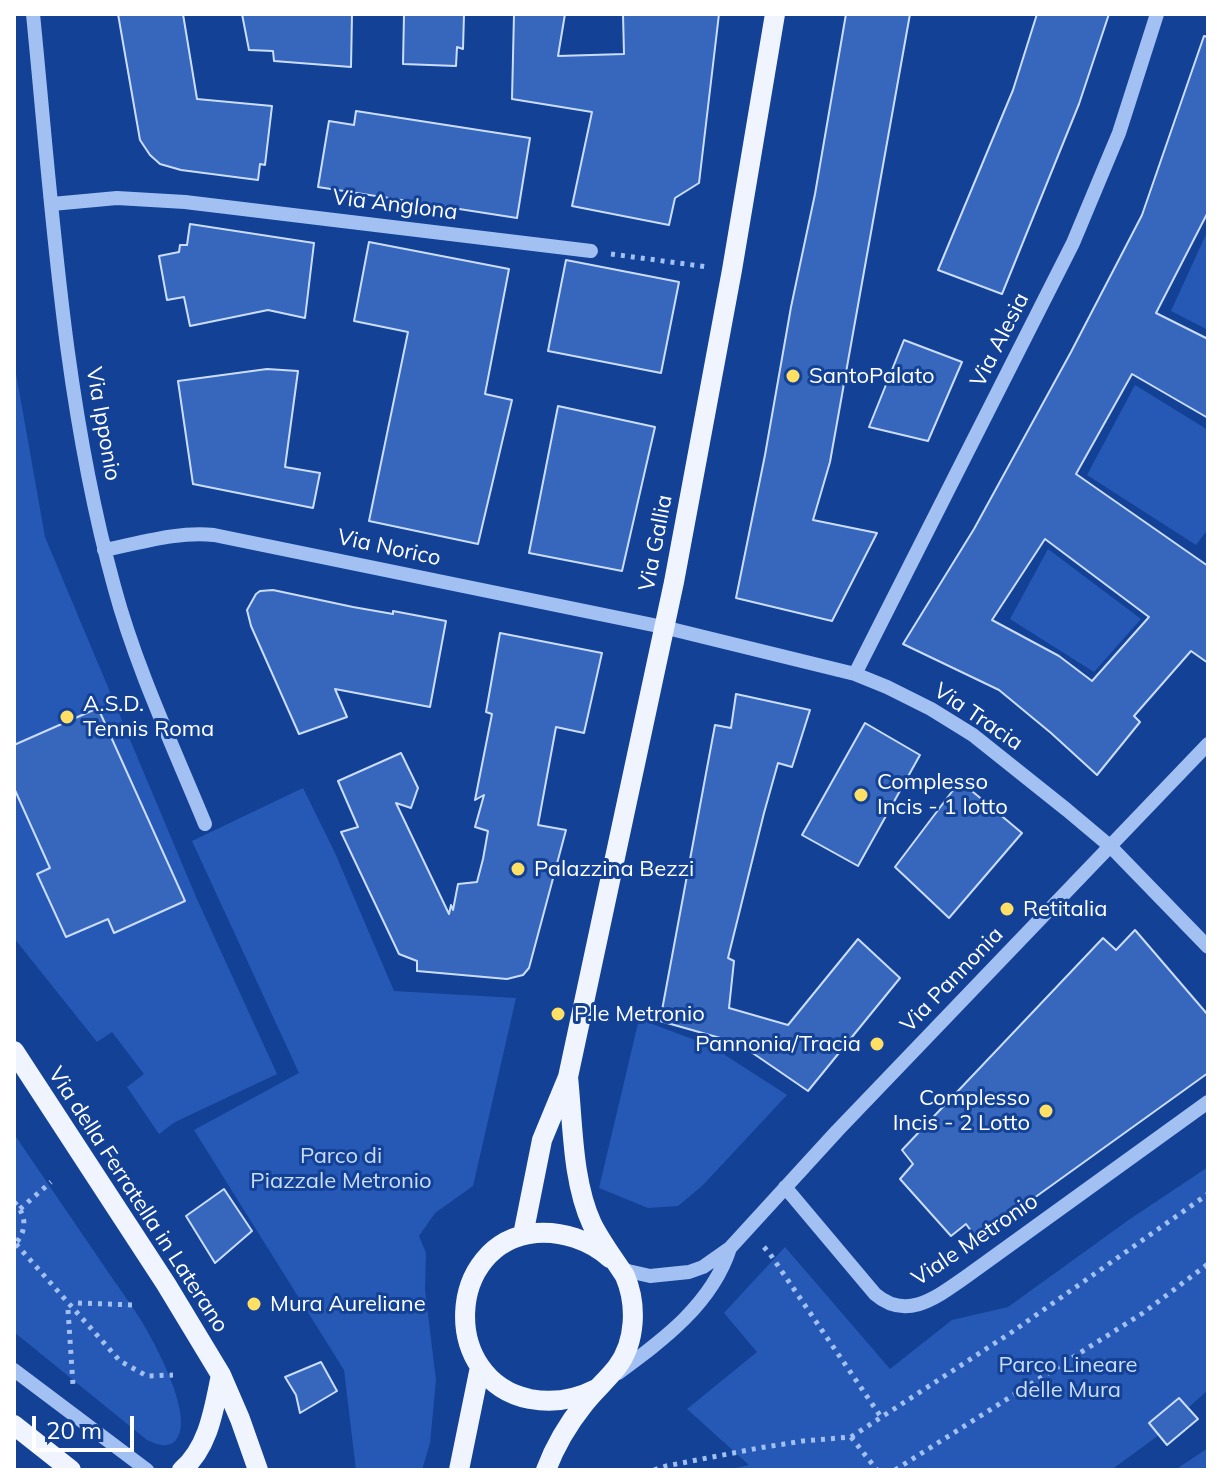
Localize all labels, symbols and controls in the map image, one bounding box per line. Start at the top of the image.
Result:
street label: Via Anglona [331,184,459,226]
street label: Via Alesia [965,288,1035,392]
place label: SantoPalato [809,363,935,389]
street label: Via Ipponio [80,365,126,483]
marker: SantoPalato [784,367,802,385]
street label: Via Gallia [634,493,678,593]
street label: Via Norico [335,524,443,572]
street label: Via Tracia [929,678,1027,756]
place label: A.S.D. Tennis Roma [83,691,214,742]
marker: A.S.D. Tennis Roma [58,708,76,726]
place label: Complesso Incis - 1 lotto [877,769,1008,820]
marker: Complesso Incis - 1 lotto [852,786,870,804]
place label: Palazzina Bezzi [534,856,694,882]
marker: Palazzina Bezzi [509,860,527,878]
place label: Retitalia [1023,896,1107,922]
marker: Retitalia [998,900,1016,918]
street label: Via Pannonia [895,922,1009,1038]
place label: P.le Metronio [574,1001,705,1027]
marker: P.le Metronio [549,1005,567,1023]
place label: Pannonia/Tracia [695,1031,861,1057]
marker: Pannonia/Tracia [868,1035,886,1053]
street label: Via della Ferratella in Laterano [42,1062,234,1338]
place label: Complesso Incis - 2 Lotto [893,1085,1030,1136]
marker: Complesso Incis - 2 Lotto [1037,1102,1055,1120]
park label: Parco di Piazzale Metronio [250,1143,432,1194]
street label: Viale Metronio [907,1188,1043,1292]
place label: Mura Aureliane [270,1291,426,1317]
marker: Mura Aureliane [245,1295,263,1313]
park label: Parco Lineare delle Mura [999,1352,1137,1404]
scale bar [36,1400,138,1450]
text: 20 m [46,1415,102,1445]

